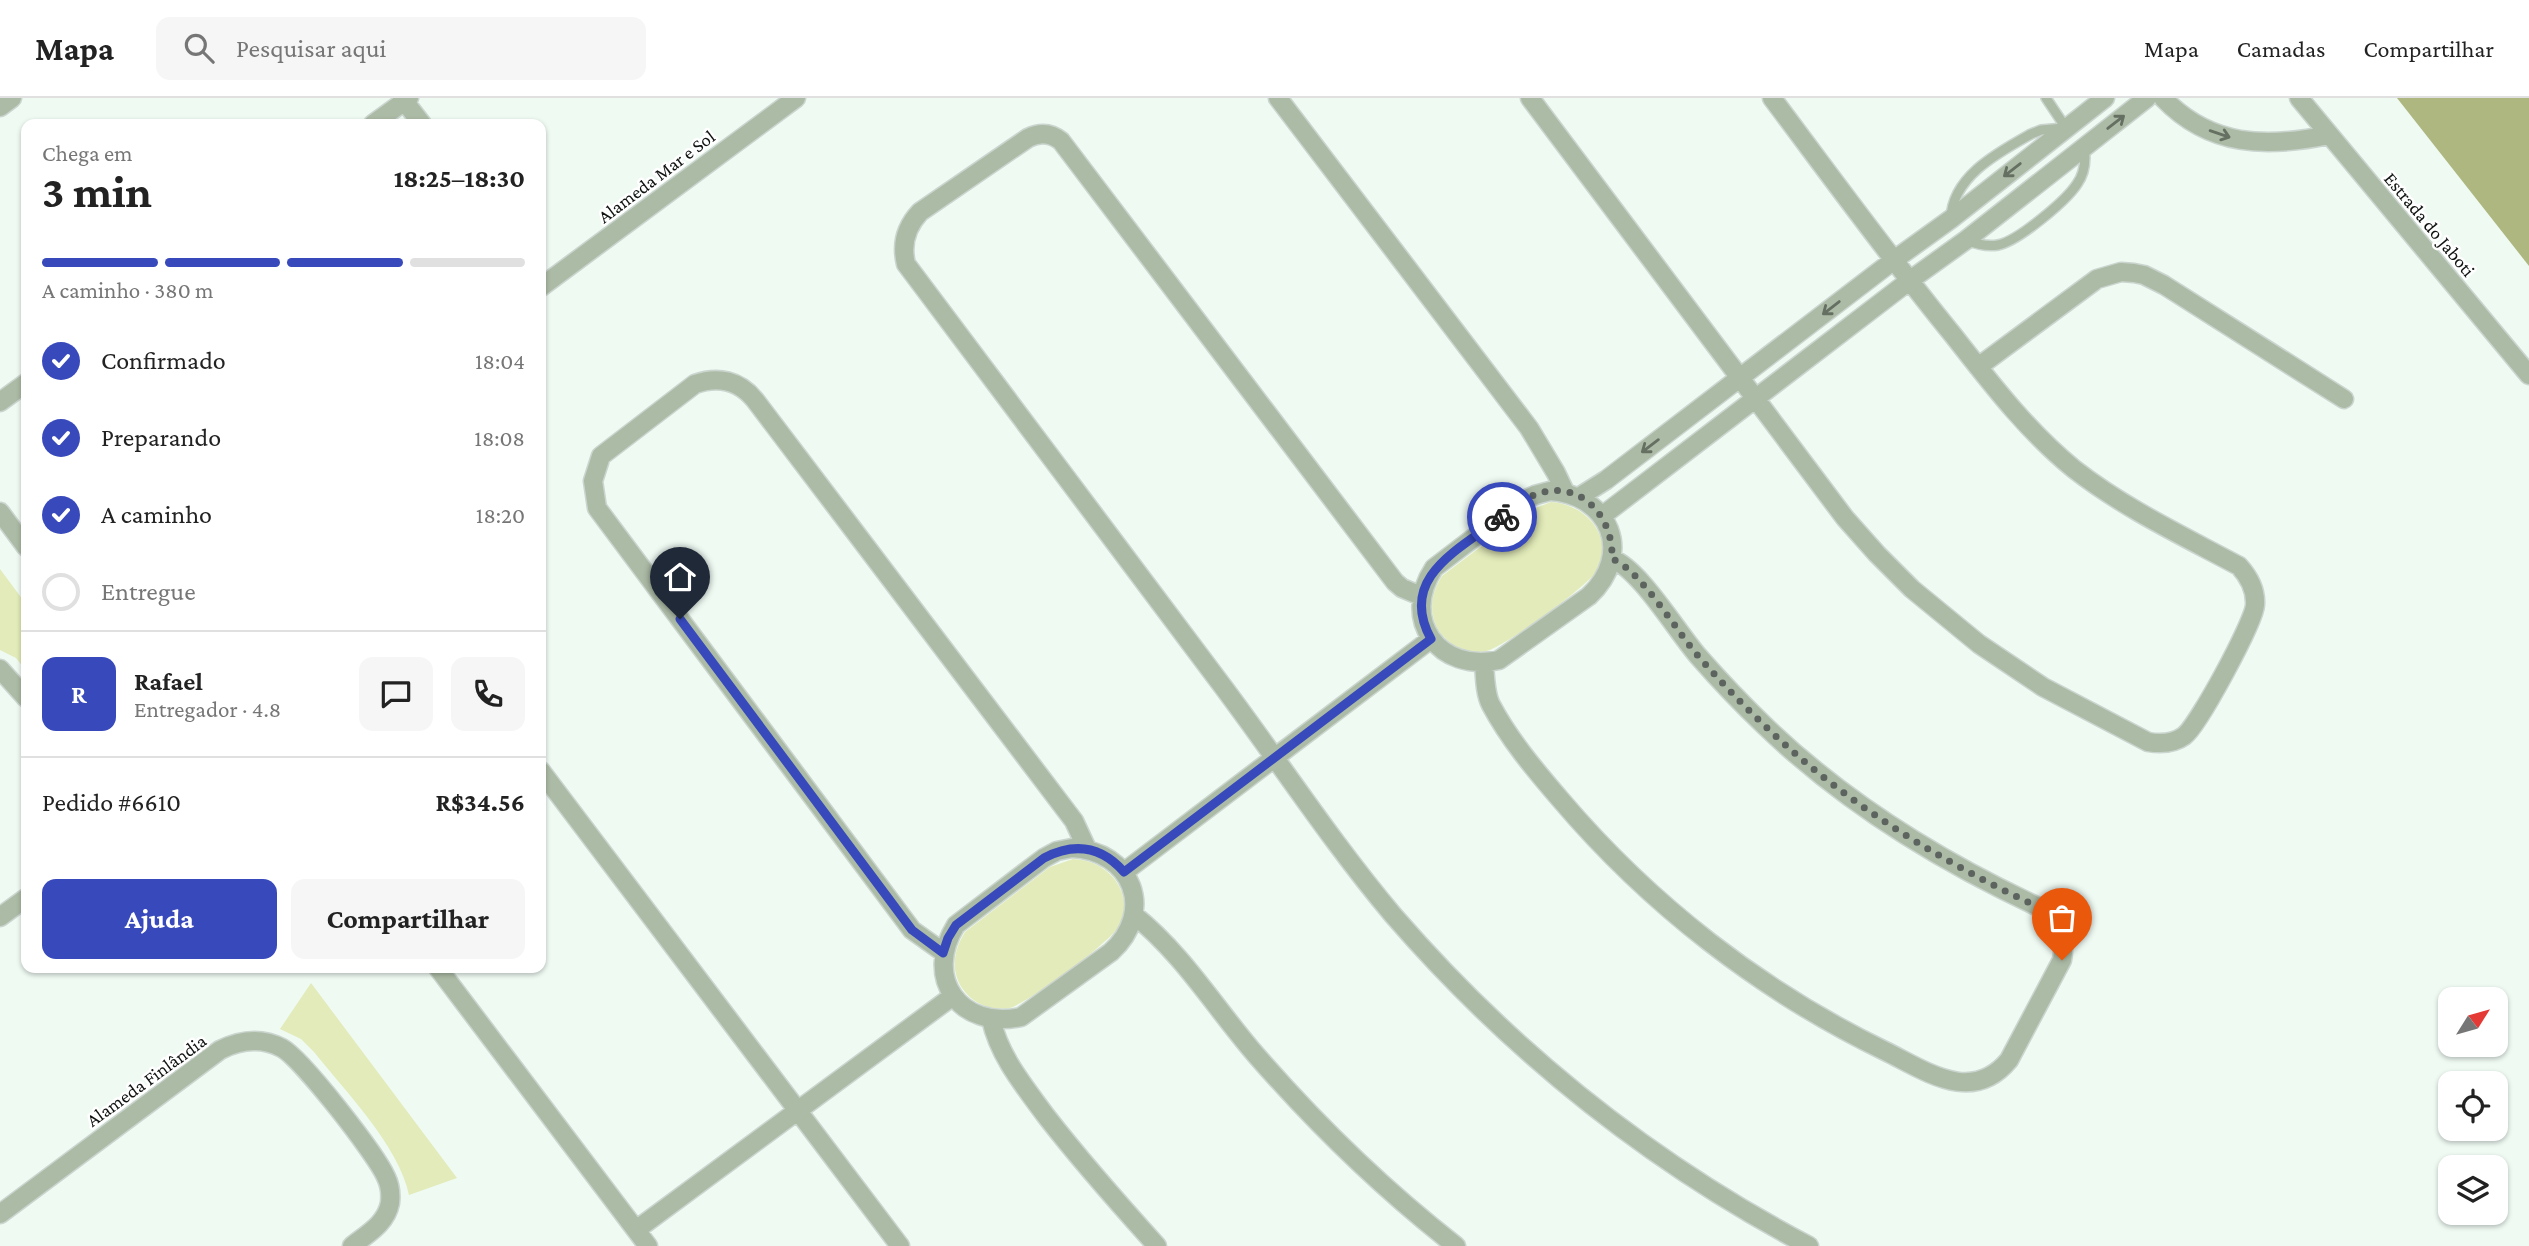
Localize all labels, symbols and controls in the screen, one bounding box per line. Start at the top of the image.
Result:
search box [156,17,646,80]
icon: search [180,29,218,67]
text: Mapa [35,30,114,67]
text: Pesquisar aqui [236,34,386,63]
text: Mapa [2144,35,2199,62]
text: Camadas [2237,35,2325,62]
text: Compartilhar [2363,35,2494,62]
one-way arrow [2106,115,2124,130]
street label: Alameda Mar e Sol [594,126,719,227]
one-way arrow [2208,129,2230,141]
text: Chega em [42,140,133,166]
one-way arrow [2003,162,2022,177]
text: 18:25–18:30 [394,164,525,193]
text: 3 min [42,166,152,217]
street label: Estrada do Jaboti [2380,168,2479,281]
text: A caminho · 380 m [42,277,213,303]
one-way arrow [1823,300,1841,315]
icon: check [42,342,80,380]
text: Confirmado [101,346,226,375]
text: 18:04 [475,348,525,374]
icon: check [42,419,80,457]
text: Preparando [101,423,221,452]
text: 18:08 [474,425,525,451]
one-way arrow [1642,438,1660,453]
courier [1467,482,1537,552]
icon: check [42,496,80,534]
icon: bike [1483,498,1521,536]
text: A caminho [101,500,212,529]
text: 18:20 [476,502,525,528]
pin [650,547,710,619]
icon: home [661,558,699,596]
text: Entregue [101,577,196,606]
button: chat [359,657,433,731]
button: phone [451,657,525,731]
text: Rafael [134,667,203,696]
text: R [71,680,87,709]
text: Entregador · 4.8 [134,696,281,722]
text: Pedido #6610 [42,788,181,817]
text: R$34.56 [436,788,525,817]
button: Ajuda [42,879,277,959]
button: Compartilhar [291,879,525,959]
pin [2032,888,2092,960]
icon: bag [2043,899,2081,937]
north arrow [2438,987,2508,1057]
map controls [2438,987,2508,1225]
street label: Alameda Finlândia [82,1030,210,1131]
button: locate [2438,1071,2508,1141]
button: layers [2438,1155,2508,1225]

